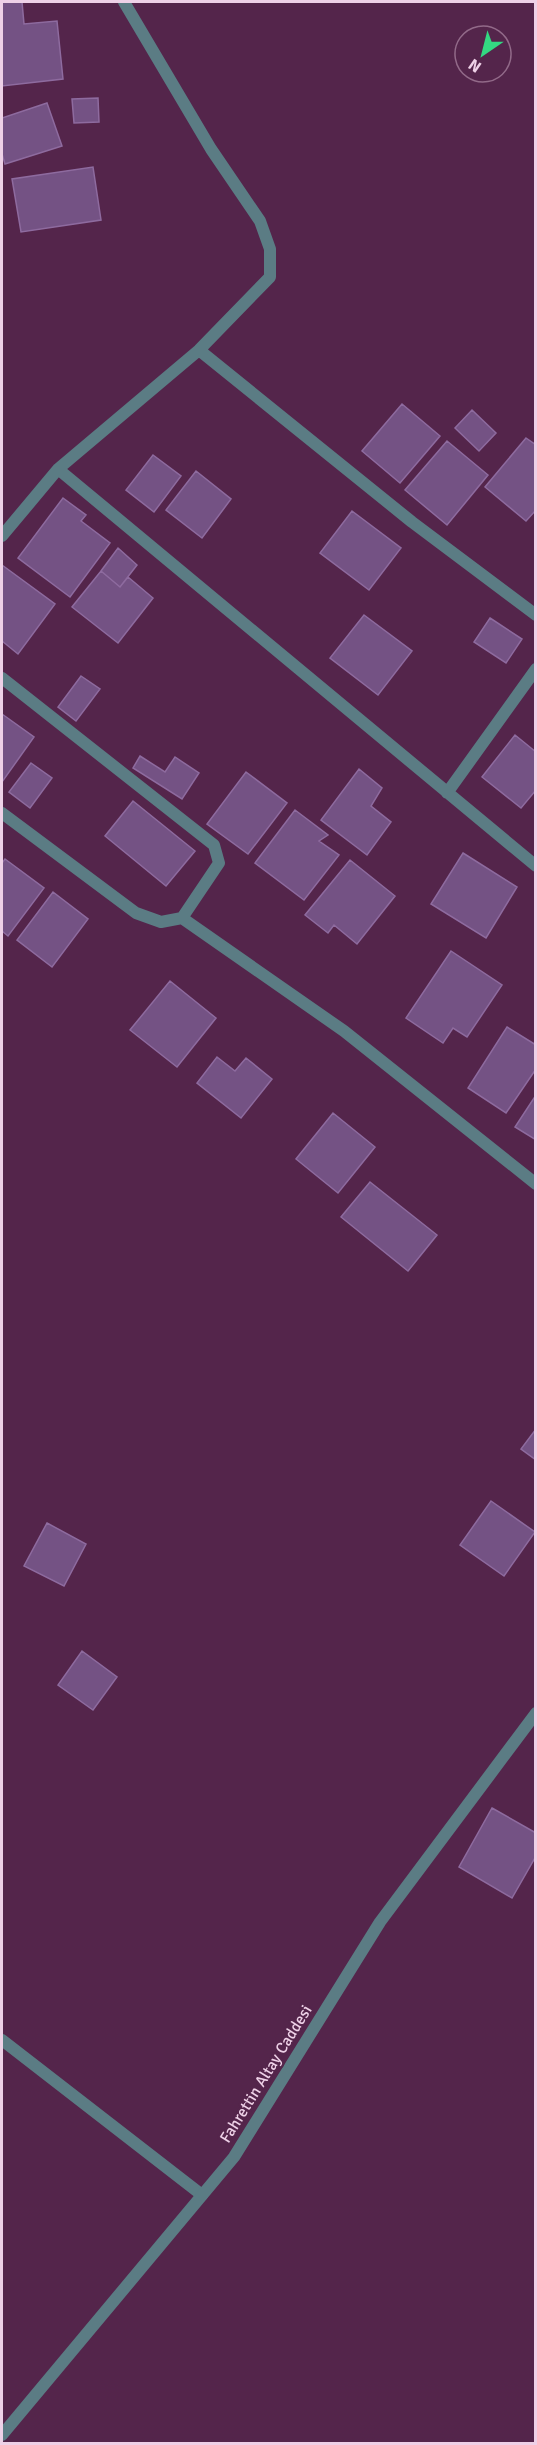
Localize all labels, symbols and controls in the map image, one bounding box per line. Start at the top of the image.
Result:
north arrow [453,24,513,84]
text: N [465,54,485,77]
street label: Fahrettin Altay Caddesi [215,2001,317,2147]

